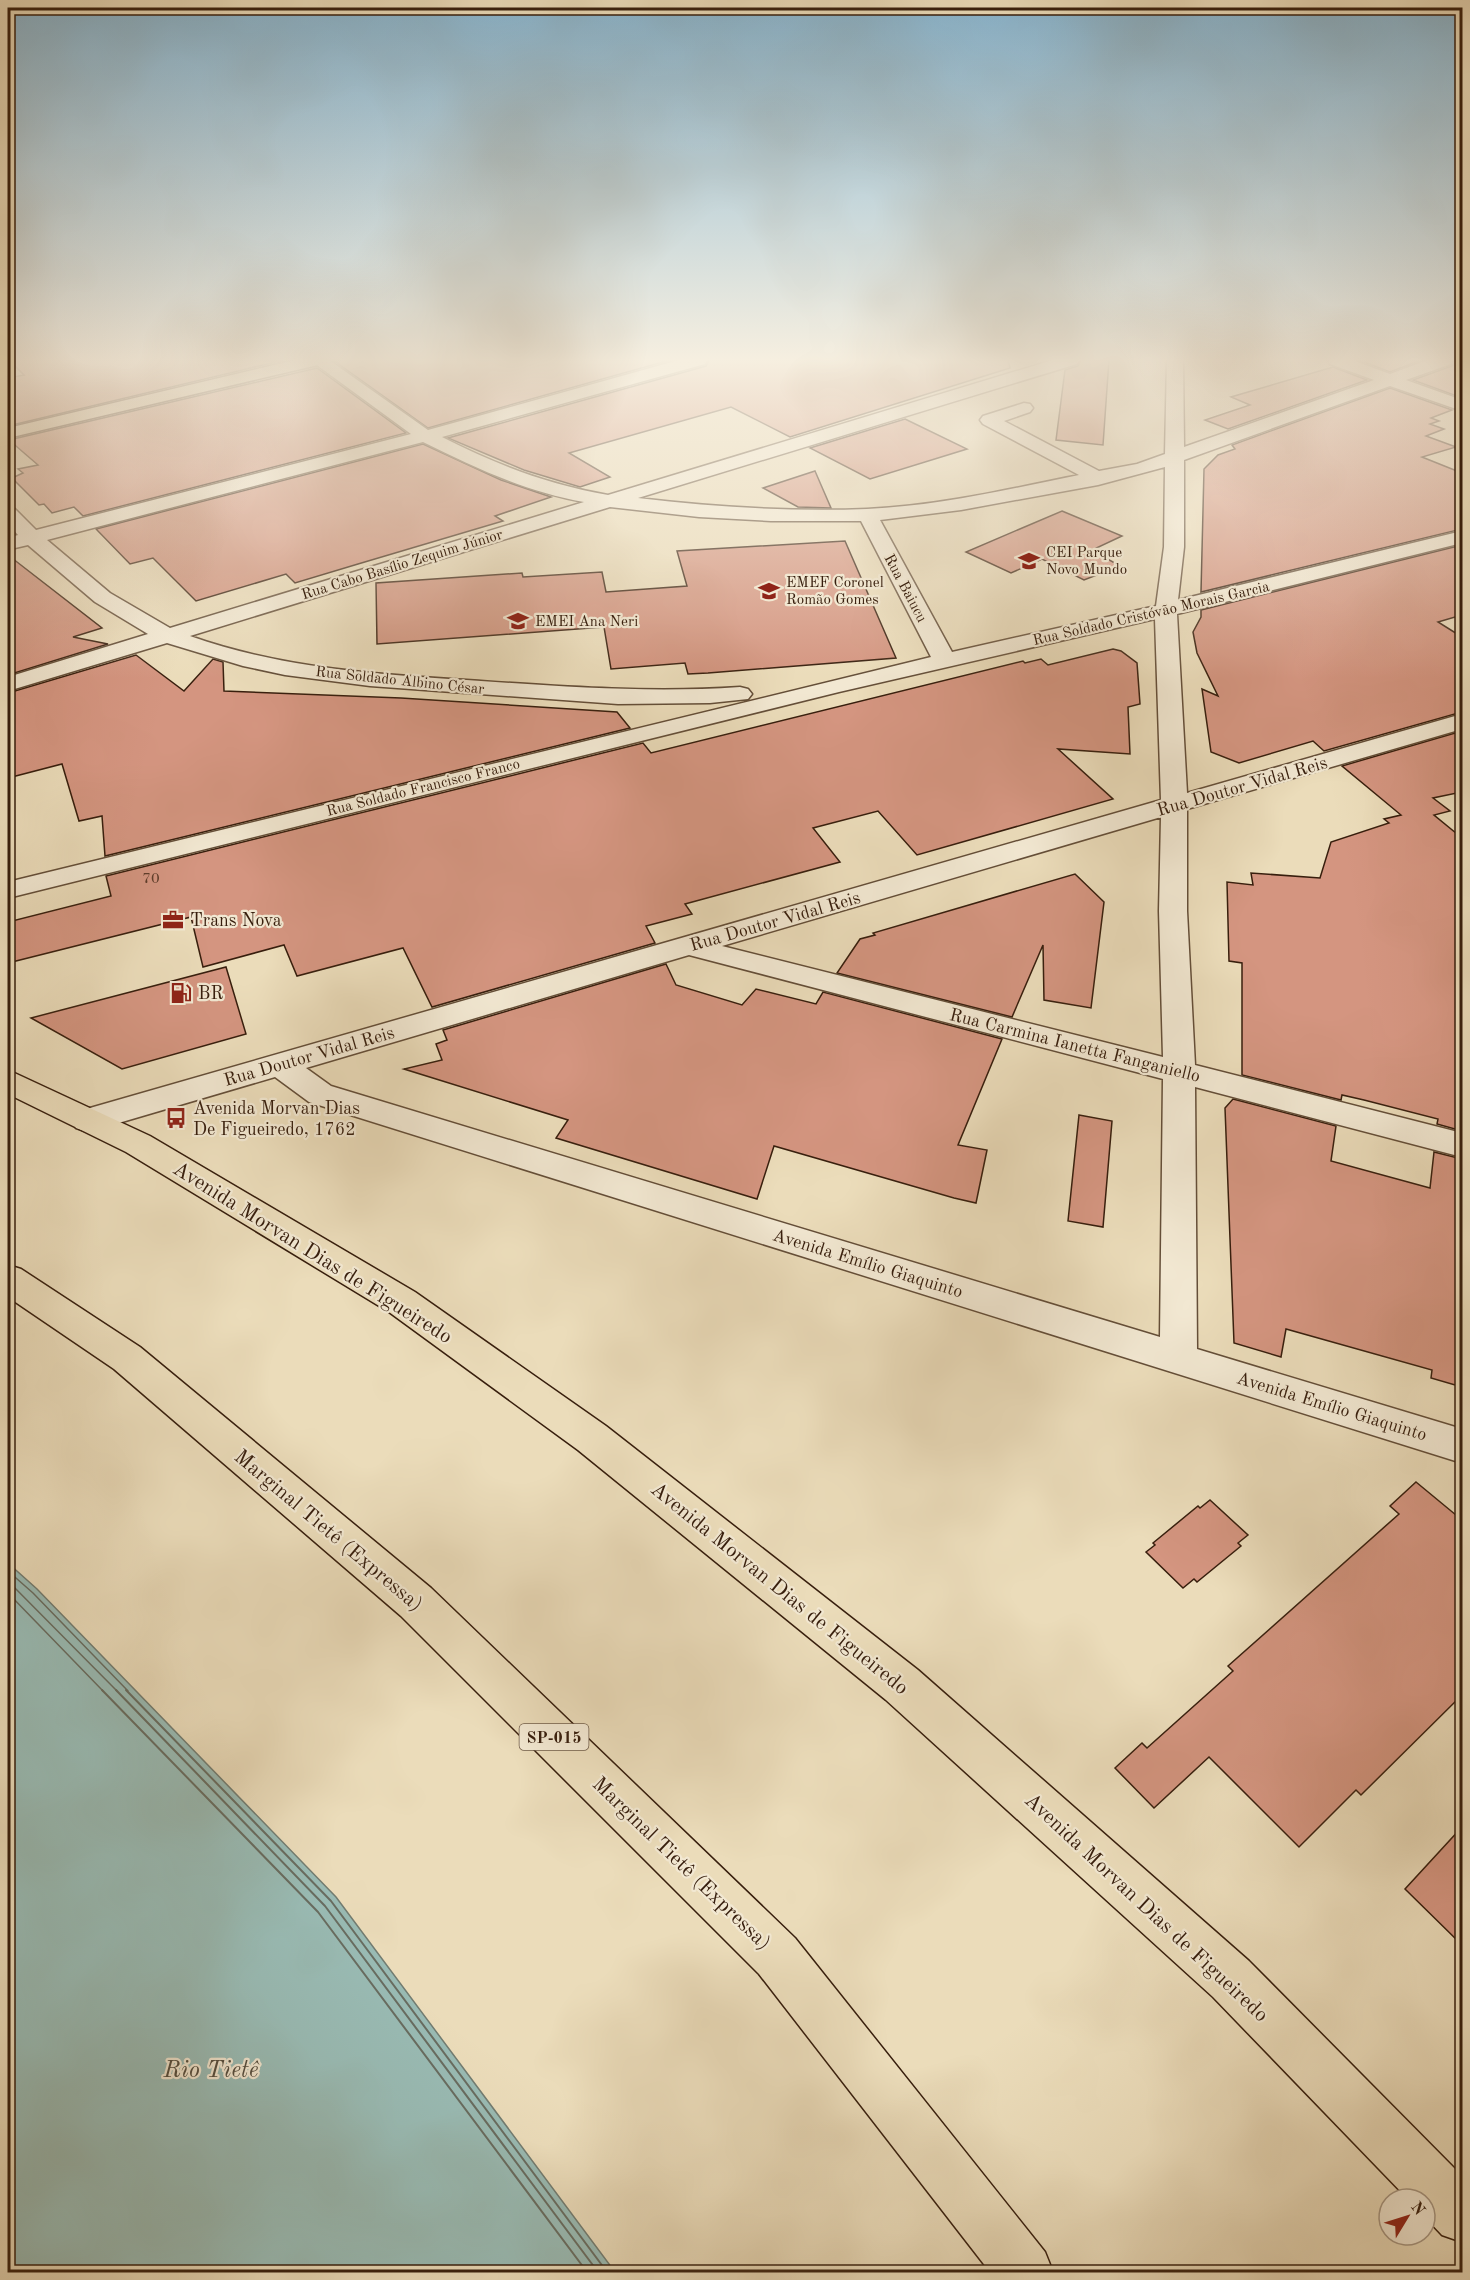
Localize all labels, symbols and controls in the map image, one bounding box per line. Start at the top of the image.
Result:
street label: Rua Cabo Basílio Zequim Júnior [300,528,505,603]
place label: CEI Parque Novo Mundo [1046,546,1127,578]
school or university icon: CEI Parque Novo Mundo [1017,549,1041,573]
street label: Rua Baiucu [881,552,929,625]
place label: EMEF Coronel Romão Gomes [786,576,884,608]
school or university icon: EMEF Coronel Romão Gomes [757,579,781,603]
street label: Rua Soldado Cristóvão Morais Garcia [1032,580,1272,649]
school or university icon: EMEI Ana Neri [506,609,530,633]
place label: EMEI Ana Neri [535,615,638,630]
street label: Rua Soldado Albino César [315,665,485,698]
street label: Rua Doutor Vidal Reis [1155,754,1330,820]
street label: Rua Soldado Francisco Franco [325,757,522,820]
house number: 70 [142,872,160,887]
street label: Rua Doutor Vidal Reis [688,889,863,955]
office icon: Trans Nova [161,908,185,932]
place label: Trans Nova [190,912,282,930]
fuel station icon: BR [169,981,193,1005]
place label: BR [198,985,223,1003]
street label: Rua Carmina Ianetta Fanganiello [947,1006,1202,1086]
street label: Rua Doutor Vidal Reis [222,1024,397,1090]
place label: Avenida Morvan Dias De Figueiredo, 1762 [193,1100,360,1139]
bus stop icon: Avenida Morvan Dias De Figueiredo, 1762 [164,1106,188,1130]
street label: Avenida Morvan Dias de Figueiredo [169,1158,455,1348]
street label: Avenida Emílio Giaquinto [770,1226,965,1302]
street label: Avenida Emílio Giaquinto [1234,1369,1429,1445]
street label: Marginal Tietê (Expressa) [230,1446,426,1616]
street label: Avenida Morvan Dias de Figueiredo [646,1479,912,1699]
road number: SP-015 [520,1724,588,1750]
street label: Marginal Tietê (Expressa) [588,1774,774,1955]
street label: Avenida Morvan Dias de Figueiredo [1020,1790,1272,2026]
water label: Rio Tietê [162,2059,260,2083]
north arrow [1377,2187,1437,2247]
text: N [1407,2199,1428,2219]

